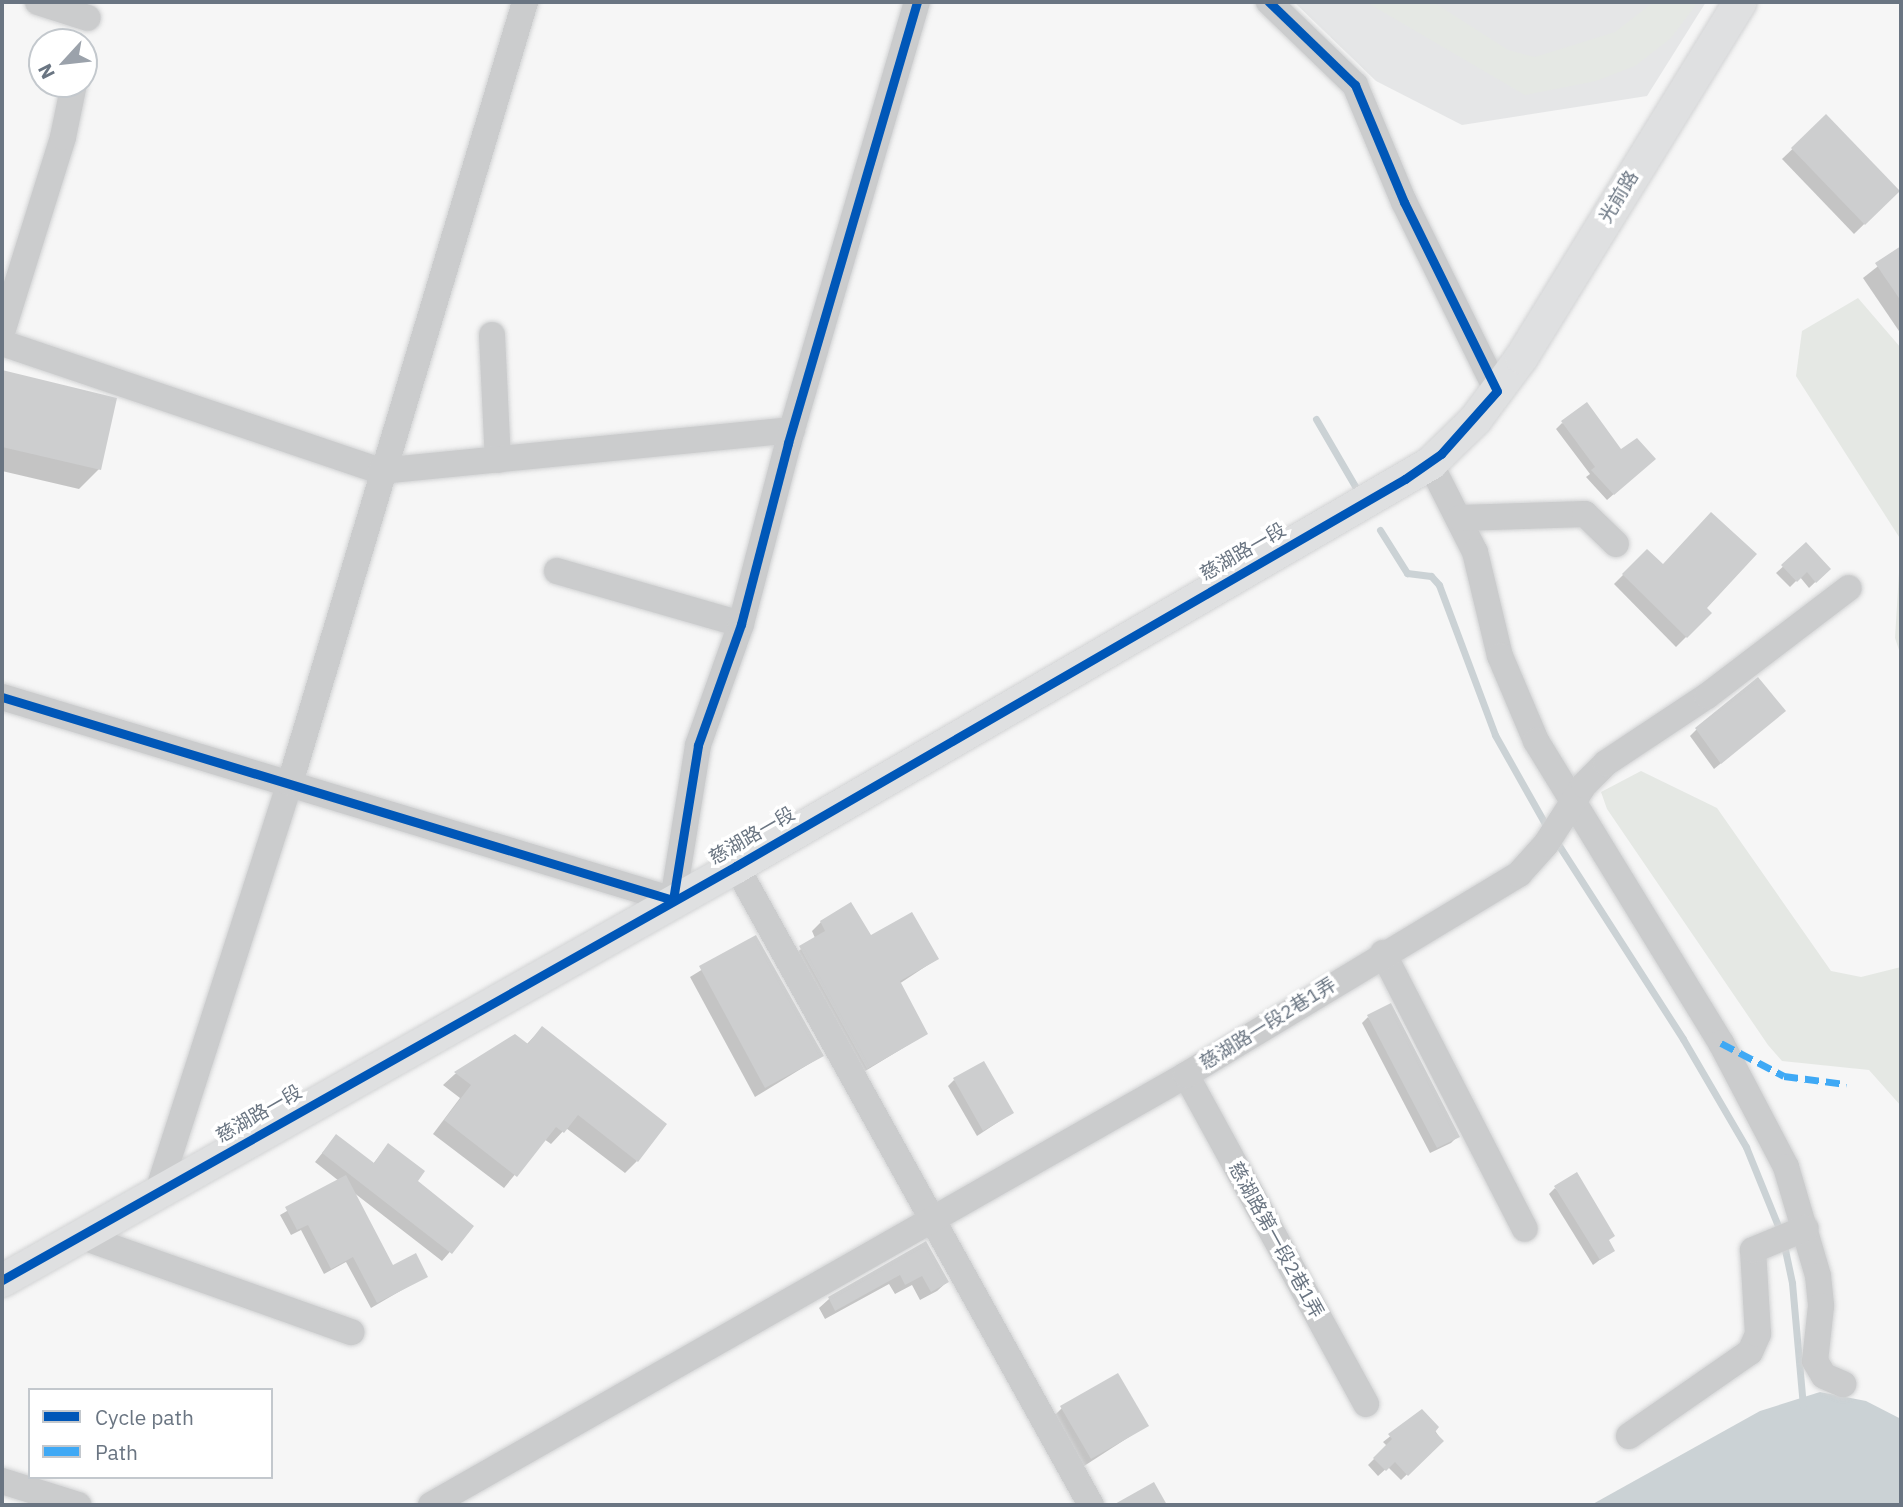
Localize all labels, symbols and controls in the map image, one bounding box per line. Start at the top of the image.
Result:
north arrow [28,28,98,98]
text: N [32,60,60,83]
street label: 光前路 [1595,167,1643,227]
street label: 慈湖路一段 [1196,518,1290,586]
street label: 慈湖路一段 [705,802,799,870]
street label: 慈湖路一段2巷1弄 [1196,973,1340,1075]
street label: 慈湖路一段 [212,1080,306,1148]
street label: 慈湖路第一段2巷1弄 [1224,1158,1328,1322]
legend [28,1388,273,1479]
text: Cycle path [95,1403,194,1431]
text: Path [95,1438,138,1466]

